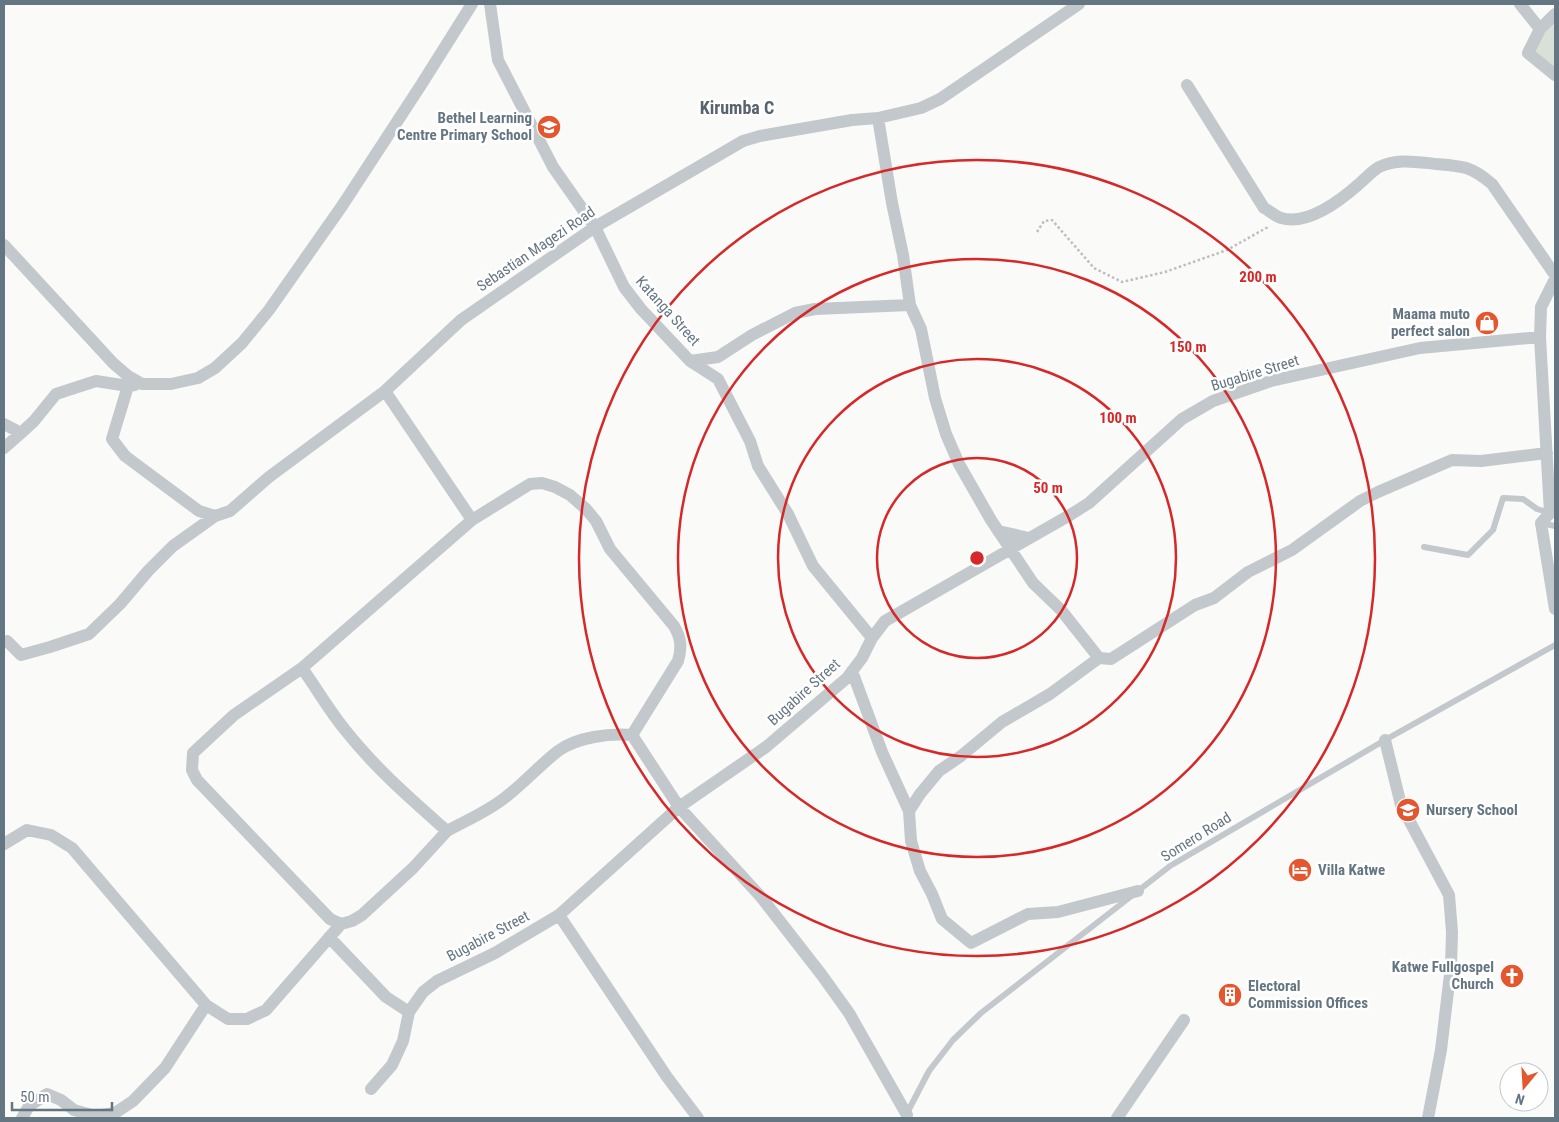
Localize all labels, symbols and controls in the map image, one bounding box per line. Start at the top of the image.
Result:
district label: Kirumba C [700,97,774,118]
place label: Bethel Learning Centre Primary School [397,109,532,144]
school or university icon: Bethel Learning Centre Primary School [536,114,562,140]
street label: Sebastian Magezi Road [474,203,598,295]
text: 200 m [1239,268,1277,286]
street label: Katanga Street [632,272,704,350]
place label: Maama muto perfect salon [1391,305,1470,340]
shop icon: Maama muto perfect salon [1474,310,1500,336]
text: 150 m [1169,338,1207,356]
street label: Bugabire Street [1209,351,1301,395]
text: 100 m [1099,409,1137,427]
text: 50 m [1033,479,1063,497]
centre of rings [968,549,986,567]
street label: Bugabire Street [764,655,844,729]
school or university icon: Nursery School [1395,797,1421,823]
place label: Nursery School [1426,801,1518,819]
street label: Somero Road [1158,808,1234,866]
hotel icon: Villa Katwe [1287,857,1313,883]
place label: Villa Katwe [1318,861,1385,879]
street label: Bugabire Street [444,907,532,965]
place label: Katwe Fullgospel Church [1392,958,1494,993]
church icon: Katwe Fullgospel Church [1499,963,1525,989]
place label: Electoral Commission Offices [1248,977,1368,1012]
building icon: Electoral Commission Offices [1217,982,1243,1008]
north arrow [1499,1062,1549,1112]
scale bar [12,1080,112,1112]
text: 50 m [20,1088,50,1106]
text: N [1513,1090,1527,1108]

